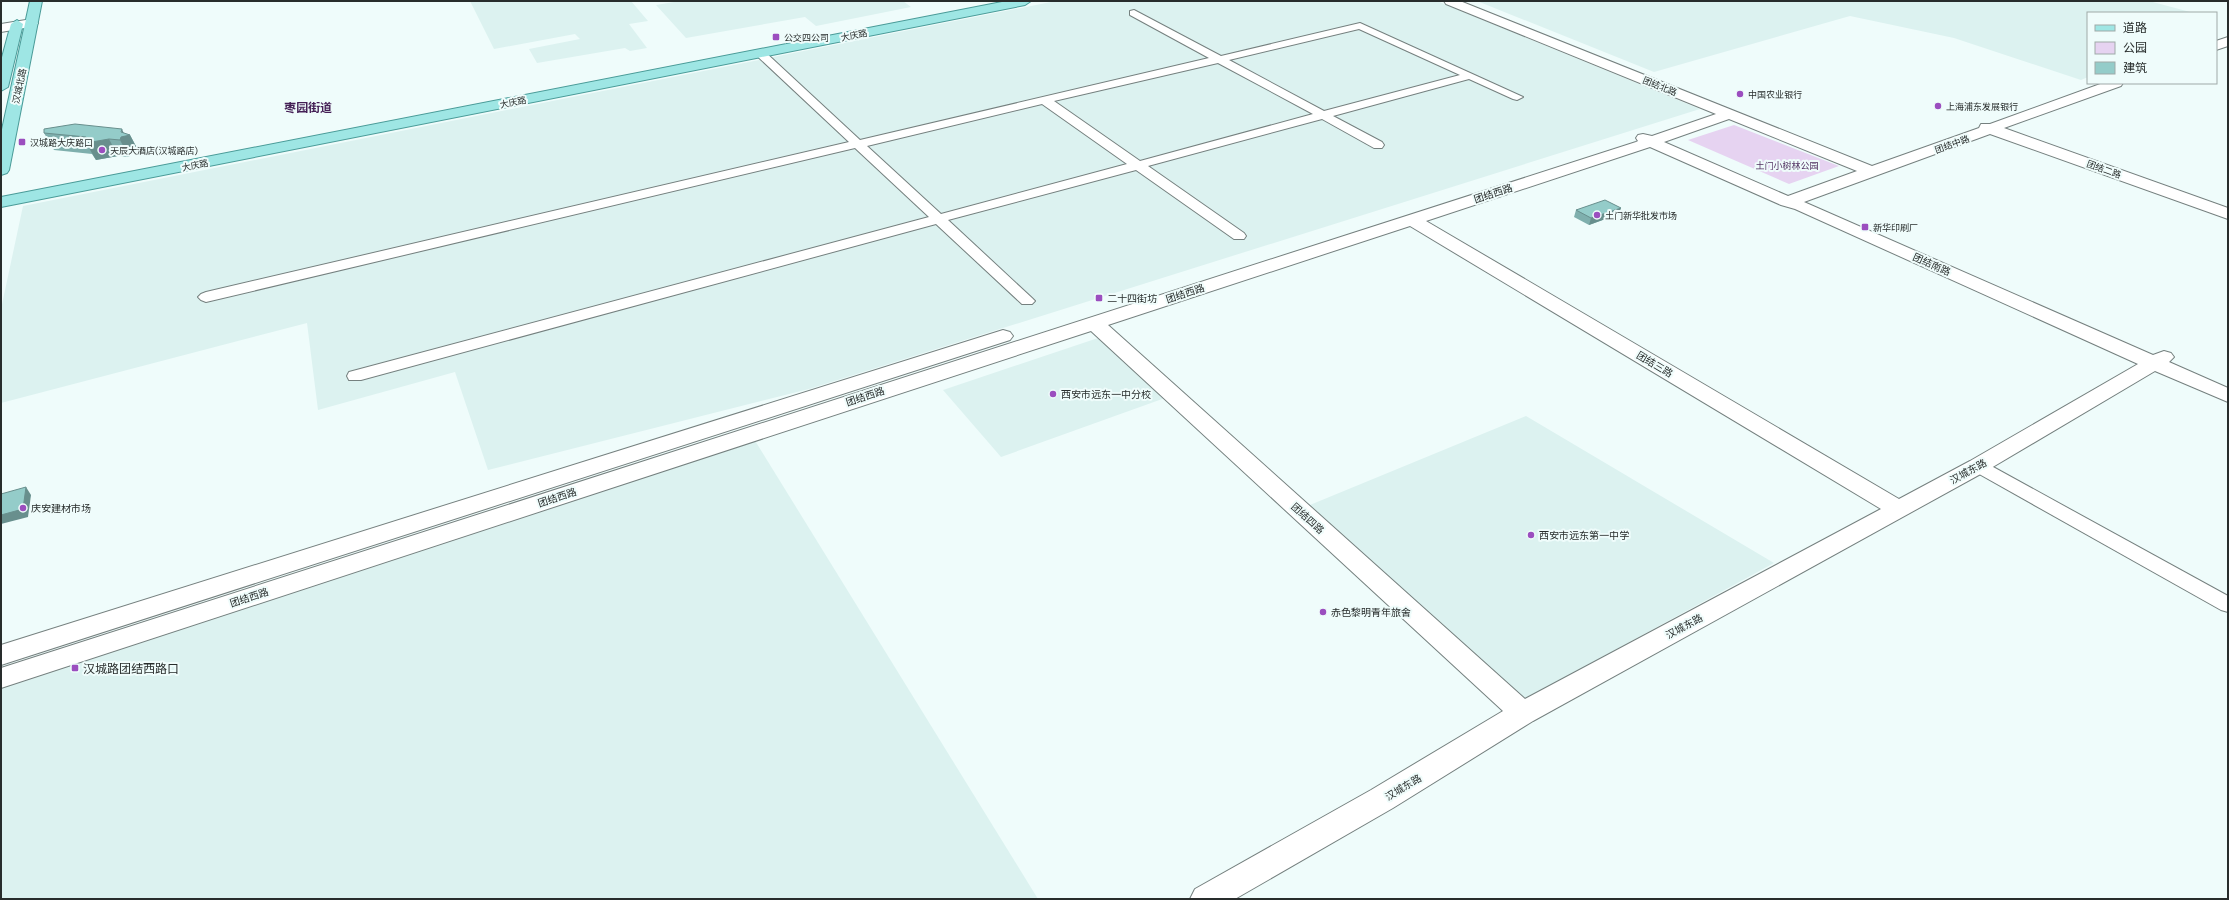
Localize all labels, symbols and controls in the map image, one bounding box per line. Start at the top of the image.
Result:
legend [2087,12,2217,84]
text: 道路 [2123,20,2147,34]
street label: 大庆路 [840,27,868,43]
marker: 公交四公司 [771,32,781,42]
place label: 公交四公司 [784,32,829,43]
text: 公园 [2123,40,2147,54]
text: 建筑 [2123,60,2147,74]
street label: 汉城北路 [10,67,28,105]
street label: 团结北路 [1641,74,1679,98]
marker: 中国农业银行 [1735,89,1745,99]
place label: 中国农业银行 [1748,89,1802,100]
street label: 大庆路 [499,94,527,110]
district label: 枣园街道 [284,100,332,114]
marker: 上海浦东发展银行 [1933,101,1943,111]
place label: 上海浦东发展银行 [1946,101,2018,112]
street label: 团结中路 [1933,133,1971,155]
marker: 汉城路大庆路口 [17,137,27,147]
place label: 汉城路大庆路口 [30,137,93,148]
marker: 天辰大酒店(汉城路店) [97,145,107,155]
place label: 天辰大酒店(汉城路店) [110,145,198,156]
street label: 大庆路 [181,157,209,173]
street label: 团结二路 [2085,158,2123,180]
park label: 土门小树林公园 [1755,160,1819,171]
street label: 团结西路 [1472,181,1514,205]
marker: 土门新华批发市场 [1592,210,1602,220]
place label: 土门新华批发市场 [1605,210,1677,221]
marker: 新华印刷厂 [1860,222,1870,232]
place label: 新华印刷厂 [1873,222,1918,233]
street label: 团结南路 [1911,250,1953,278]
street label: 团结西路 [1164,281,1206,305]
place label: 二十四街坊 [1107,292,1157,304]
marker: 二十四街坊 [1094,293,1104,303]
street label: 团结三路 [1635,349,1675,379]
street label: 团结西路 [844,384,886,408]
place label: 西安市远东一中分校 [1061,388,1151,400]
marker: 西安市远东一中分校 [1048,389,1058,399]
street label: 汉城东路 [1948,456,1988,486]
street label: 团结西路 [536,485,578,509]
street label: 团结四路 [1289,500,1327,536]
place label: 庆安建材市场 [31,502,91,514]
marker: 庆安建材市场 [18,503,28,513]
place label: 西安市远东第一中学 [1539,529,1629,541]
marker: 西安市远东第一中学 [1526,530,1536,540]
street label: 团结西路 [228,585,270,609]
place label: 赤色黎明青年旅舍 [1331,606,1411,618]
marker: 赤色黎明青年旅舍 [1318,607,1328,617]
street label: 汉城东路 [1664,611,1704,641]
place label: 汉城路团结西路口 [83,661,179,675]
marker: 汉城路团结西路口 [70,663,80,673]
street label: 汉城东路 [1383,772,1423,802]

